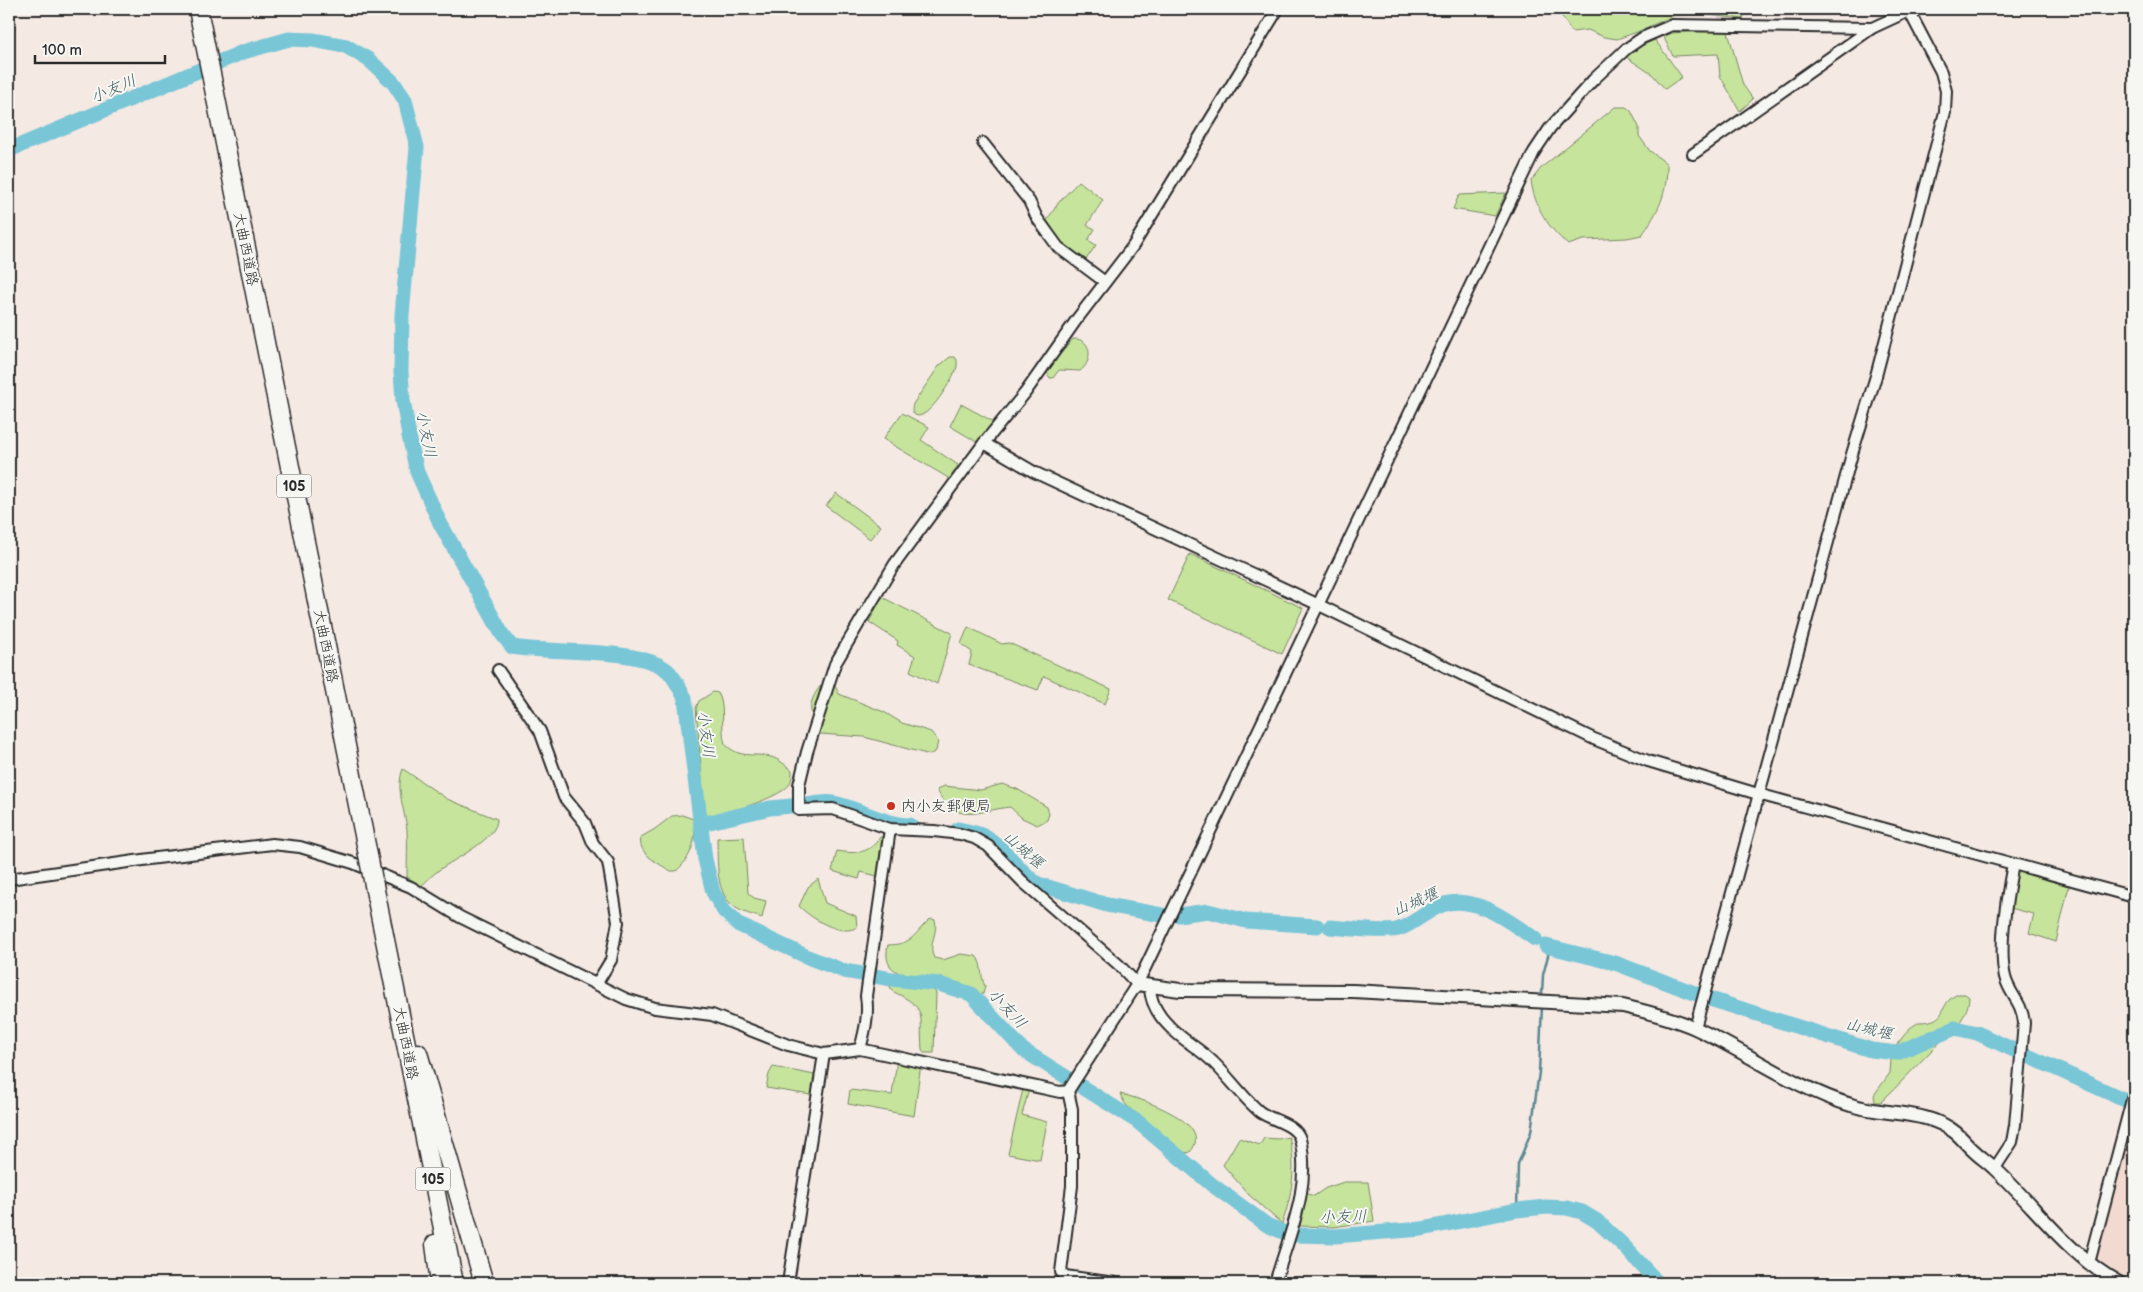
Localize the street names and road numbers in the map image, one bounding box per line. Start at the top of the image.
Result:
street label: 大曲西道路 [229,210,262,288]
road number: 105 [276,474,312,498]
street label: 大曲西道路 [309,607,342,685]
street label: 大曲西道路 [389,1004,422,1082]
road number: 105 [416,1168,450,1190]

